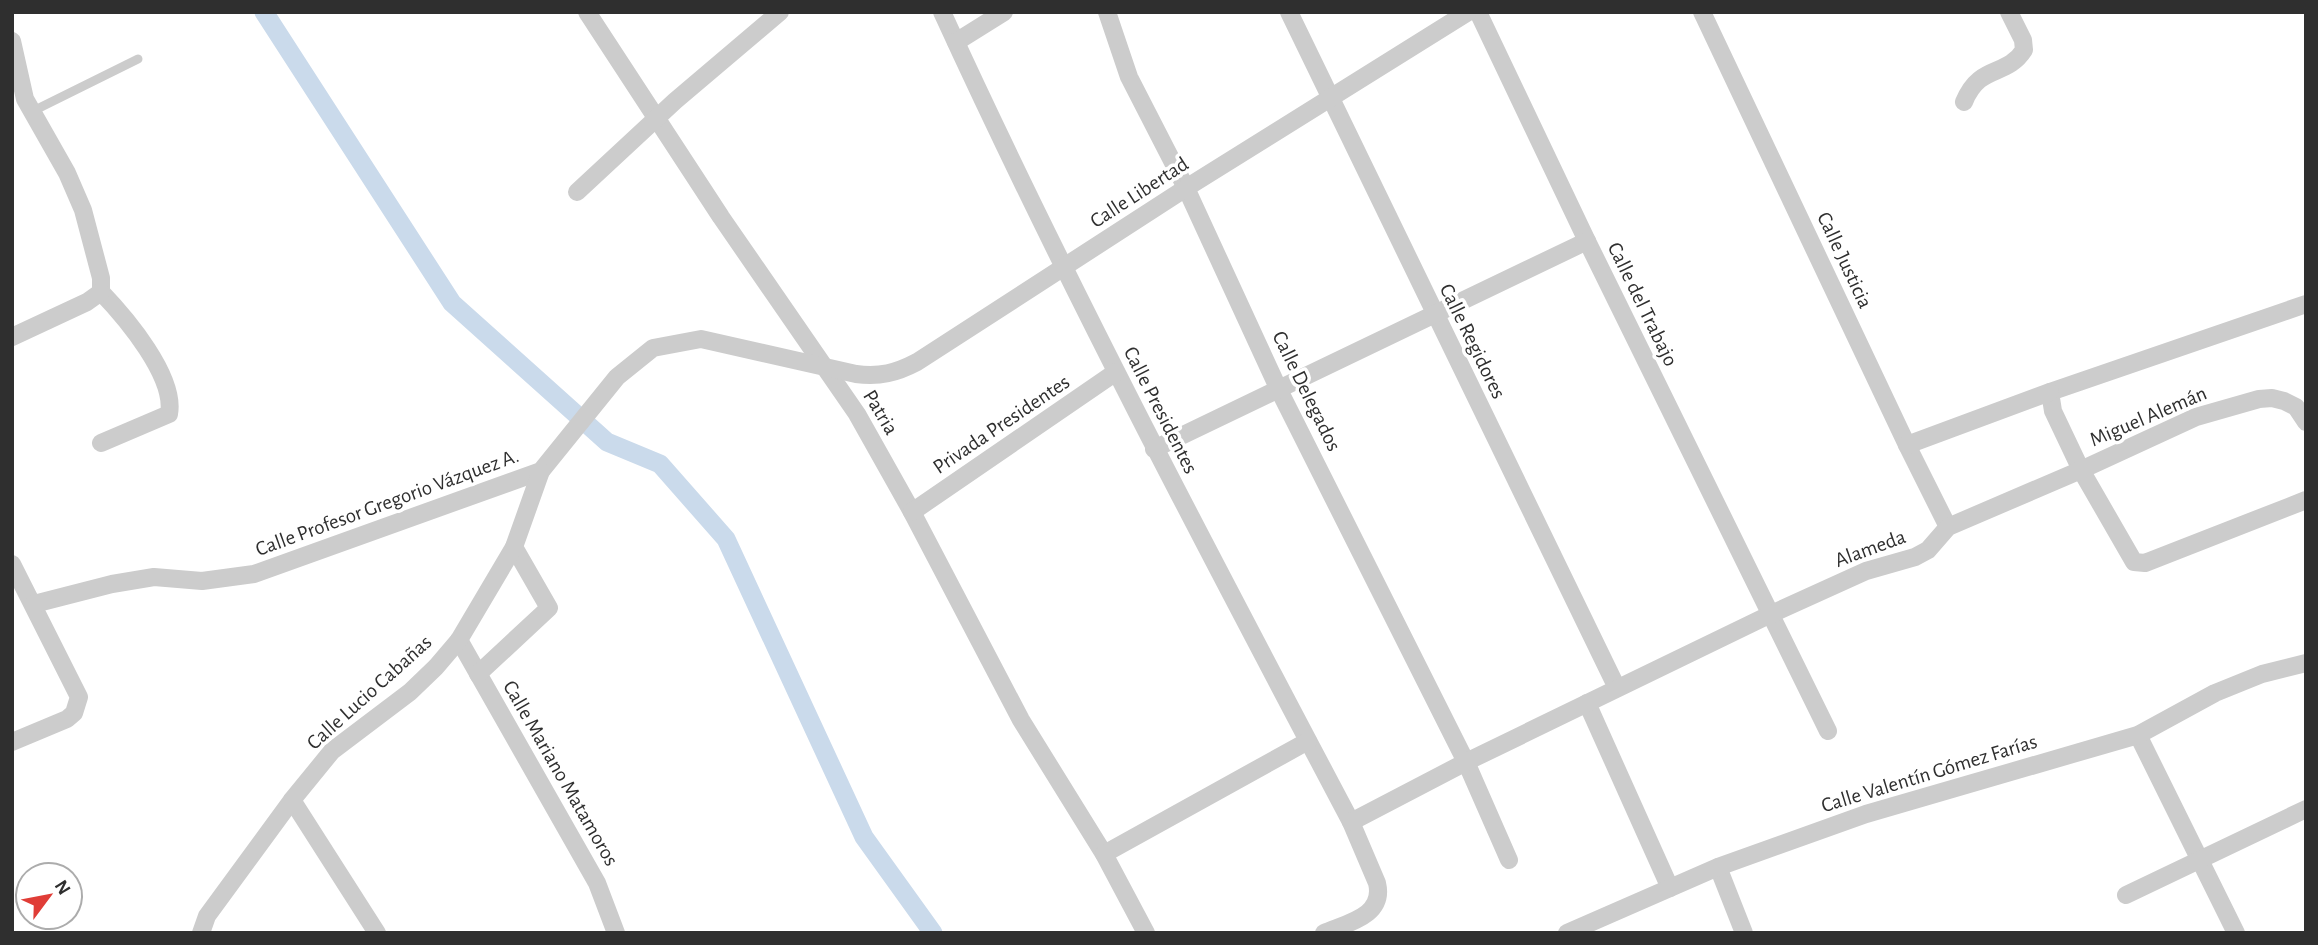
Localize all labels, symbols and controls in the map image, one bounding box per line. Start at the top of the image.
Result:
street label: Calle Libertad [1086,153,1192,232]
street label: Calle Justicia [1813,209,1876,312]
street label: Calle del Trabajo [1604,239,1682,369]
street label: Calle Regidores [1436,280,1509,402]
street label: Calle Delegados [1268,328,1345,455]
street label: Calle Presidentes [1120,343,1202,477]
street label: Privada Presidentes [929,371,1073,478]
street label: Miguel Alemán [2087,382,2210,451]
street label: Patria [859,386,902,439]
street label: Calle Profesor Gregorio Vázquez A. [253,445,522,560]
street label: Alameda [1832,526,1909,571]
street label: Calle Lucio Cabañas [303,631,436,754]
street label: Calle Mariano Matamoros [499,677,622,869]
street label: Calle Valentín Gómez Farías [1819,731,2040,816]
north arrow [14,861,84,931]
text: N [51,877,74,898]

